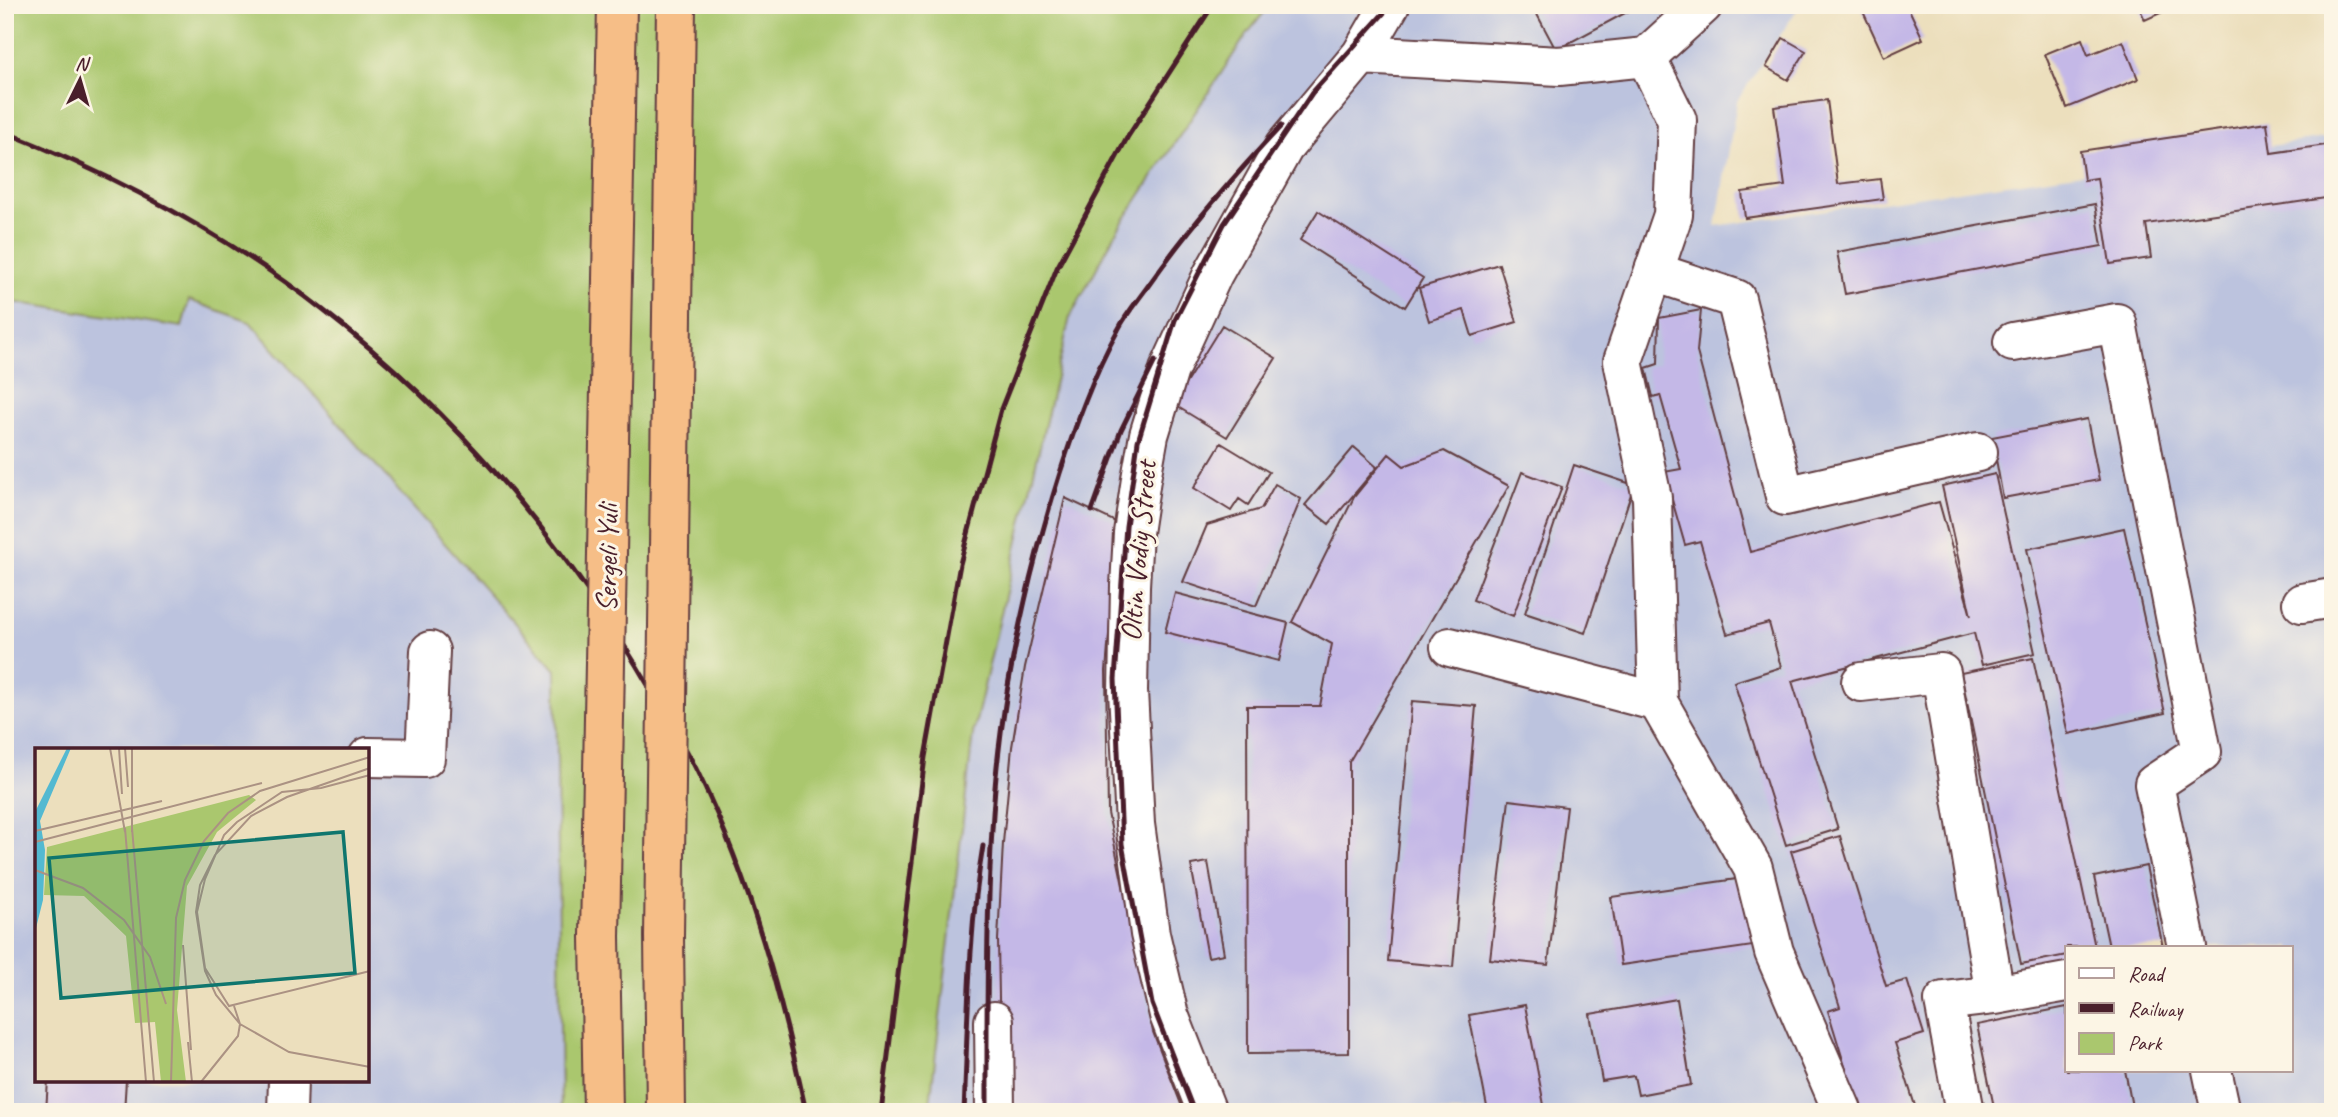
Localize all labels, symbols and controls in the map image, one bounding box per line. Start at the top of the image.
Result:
north arrow [46,46,116,116]
text: N [74,52,92,77]
street label: Oltin Vodiy Street [1111,456,1165,643]
street label: Sergeli Yuli [587,500,627,612]
inset map [35,748,369,1082]
legend [2065,946,2292,1072]
text: Road [2128,961,2167,987]
text: Railway [2128,996,2184,1022]
text: Park [2128,1030,2163,1056]

